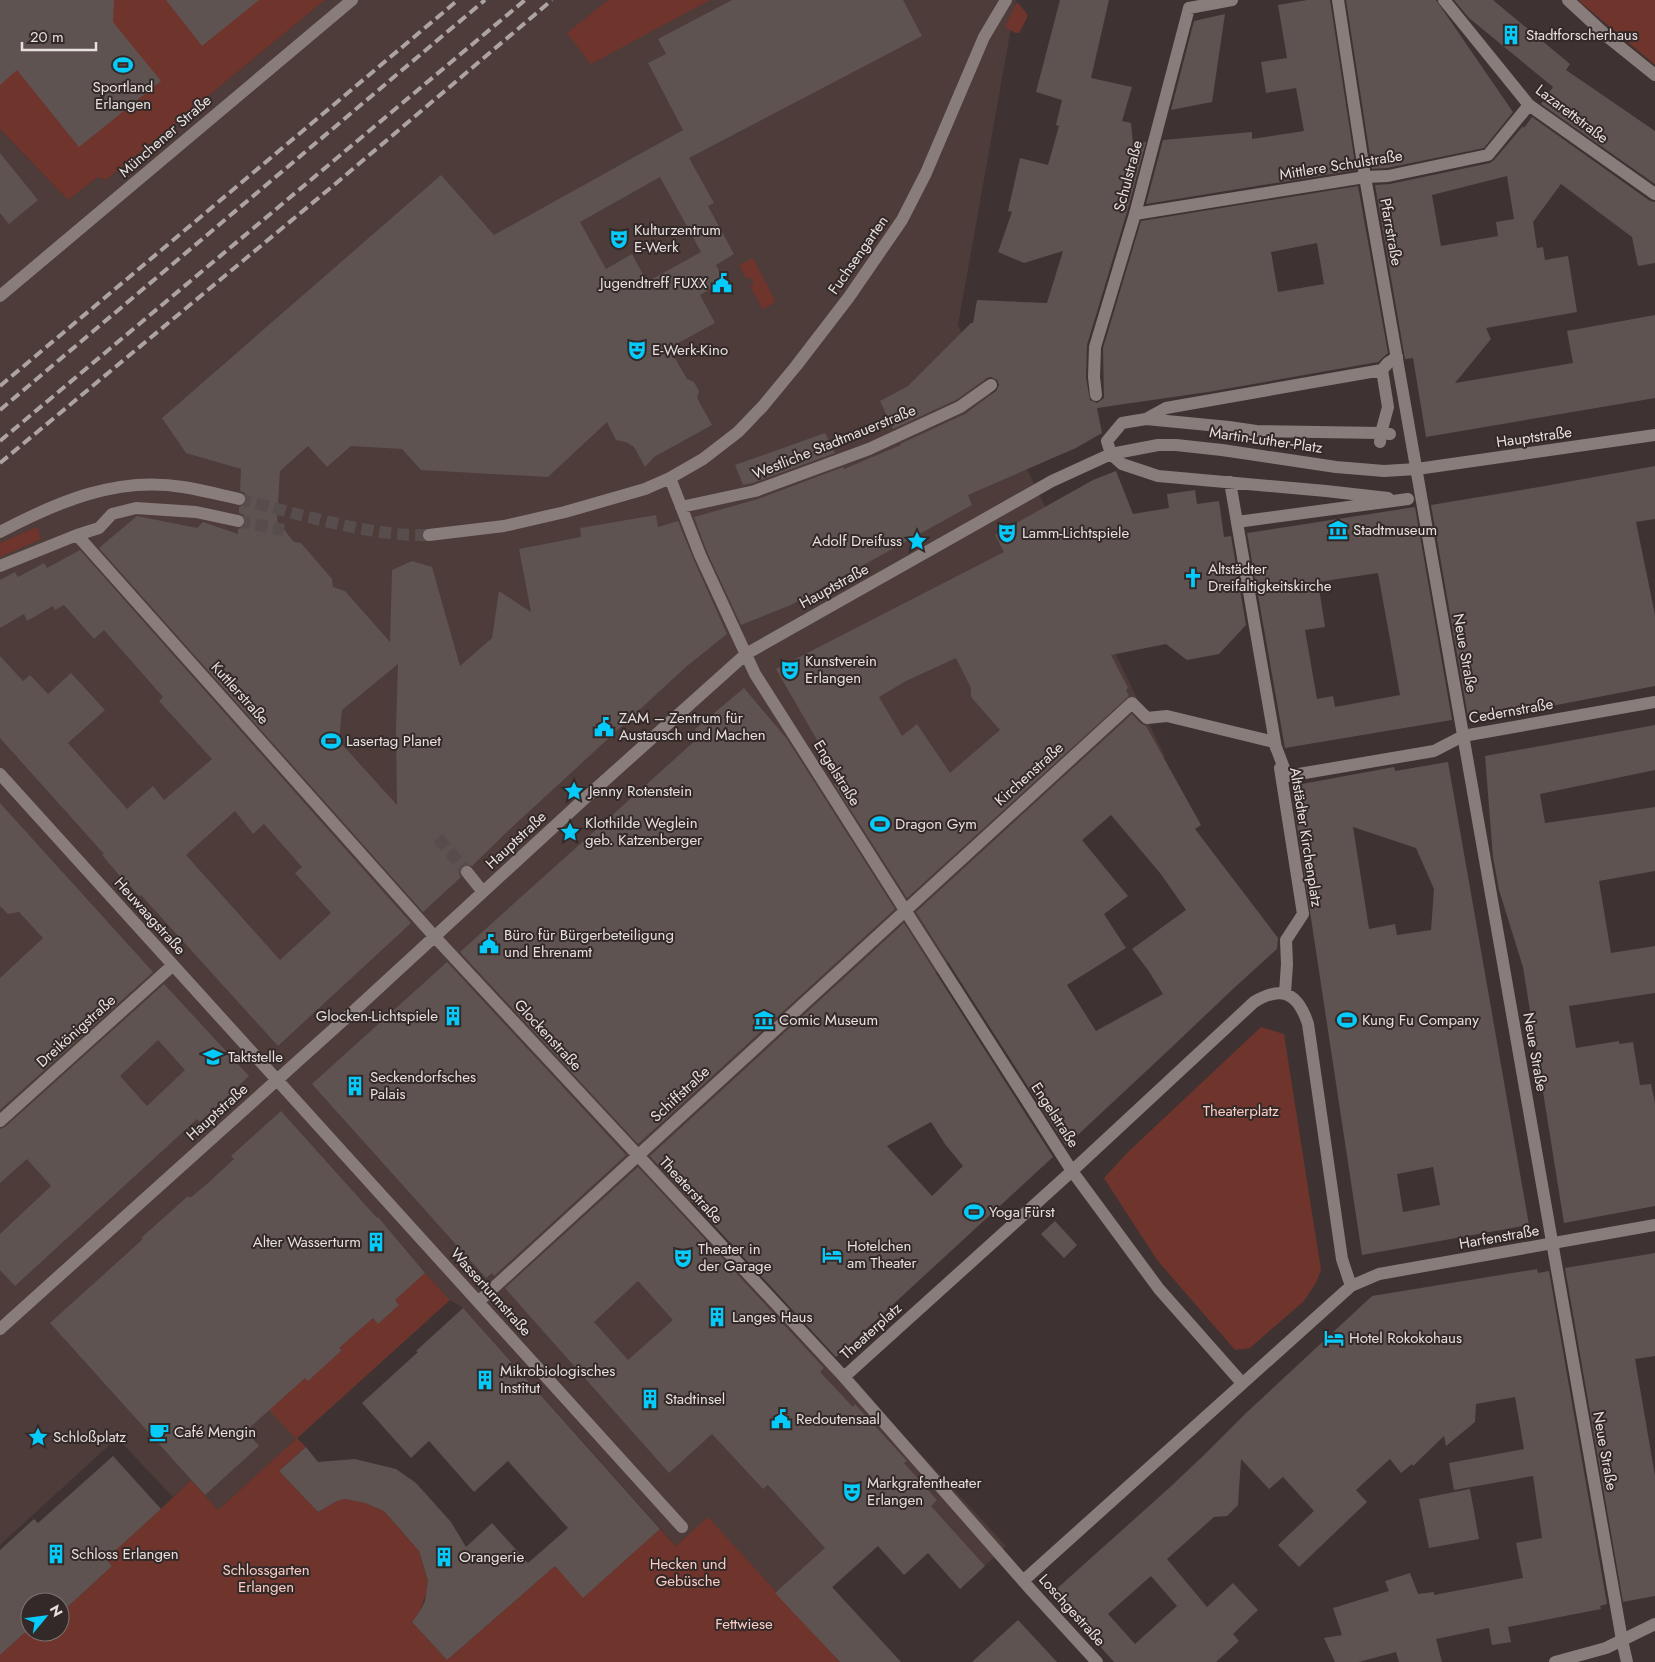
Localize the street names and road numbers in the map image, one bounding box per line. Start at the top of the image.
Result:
street label: Lazarettstraße [1531,79,1613,149]
street label: Münchener Straße [114,89,216,182]
street label: Schulstraße [1108,138,1148,214]
street label: Mittlere Schulstraße [1278,144,1404,186]
street label: Pfarrstraße [1374,196,1408,268]
street label: Fuchsengarten [823,211,893,299]
street label: Westliche Stadtmauerstraße [749,399,919,485]
street label: Martin-Luther-Platz [1208,421,1324,459]
street label: Hauptstraße [1495,421,1574,453]
street label: Hauptstraße [795,558,873,614]
street label: Neue Straße [1447,612,1483,694]
street label: Kuttlerstraße [206,657,274,729]
street label: Cedernstraße [1467,693,1555,729]
street label: Engelstraße [808,736,866,810]
street label: Kirchenstraße [990,737,1069,811]
street label: Altstädter Kirchenplatz [1284,766,1328,908]
street label: Hauptstraße [481,806,552,874]
street label: Heuwaagstraße [109,872,191,960]
street label: Dreikönigstraße [32,989,121,1073]
street label: Glockenstraße [509,994,587,1076]
street label: Neue Straße [1517,1011,1553,1093]
street label: Schiffstraße [645,1061,715,1127]
street label: Hauptstraße [181,1078,253,1146]
street label: Engelstraße [1026,1078,1085,1152]
street label: Theaterstraße [654,1152,728,1229]
street label: Harfenstraße [1457,1219,1541,1255]
street label: Wasserturmstraße [445,1243,537,1341]
street label: Theaterplatz [835,1297,907,1365]
street label: Neue Straße [1587,1410,1623,1492]
street label: Loschgestraße [1034,1569,1111,1651]

